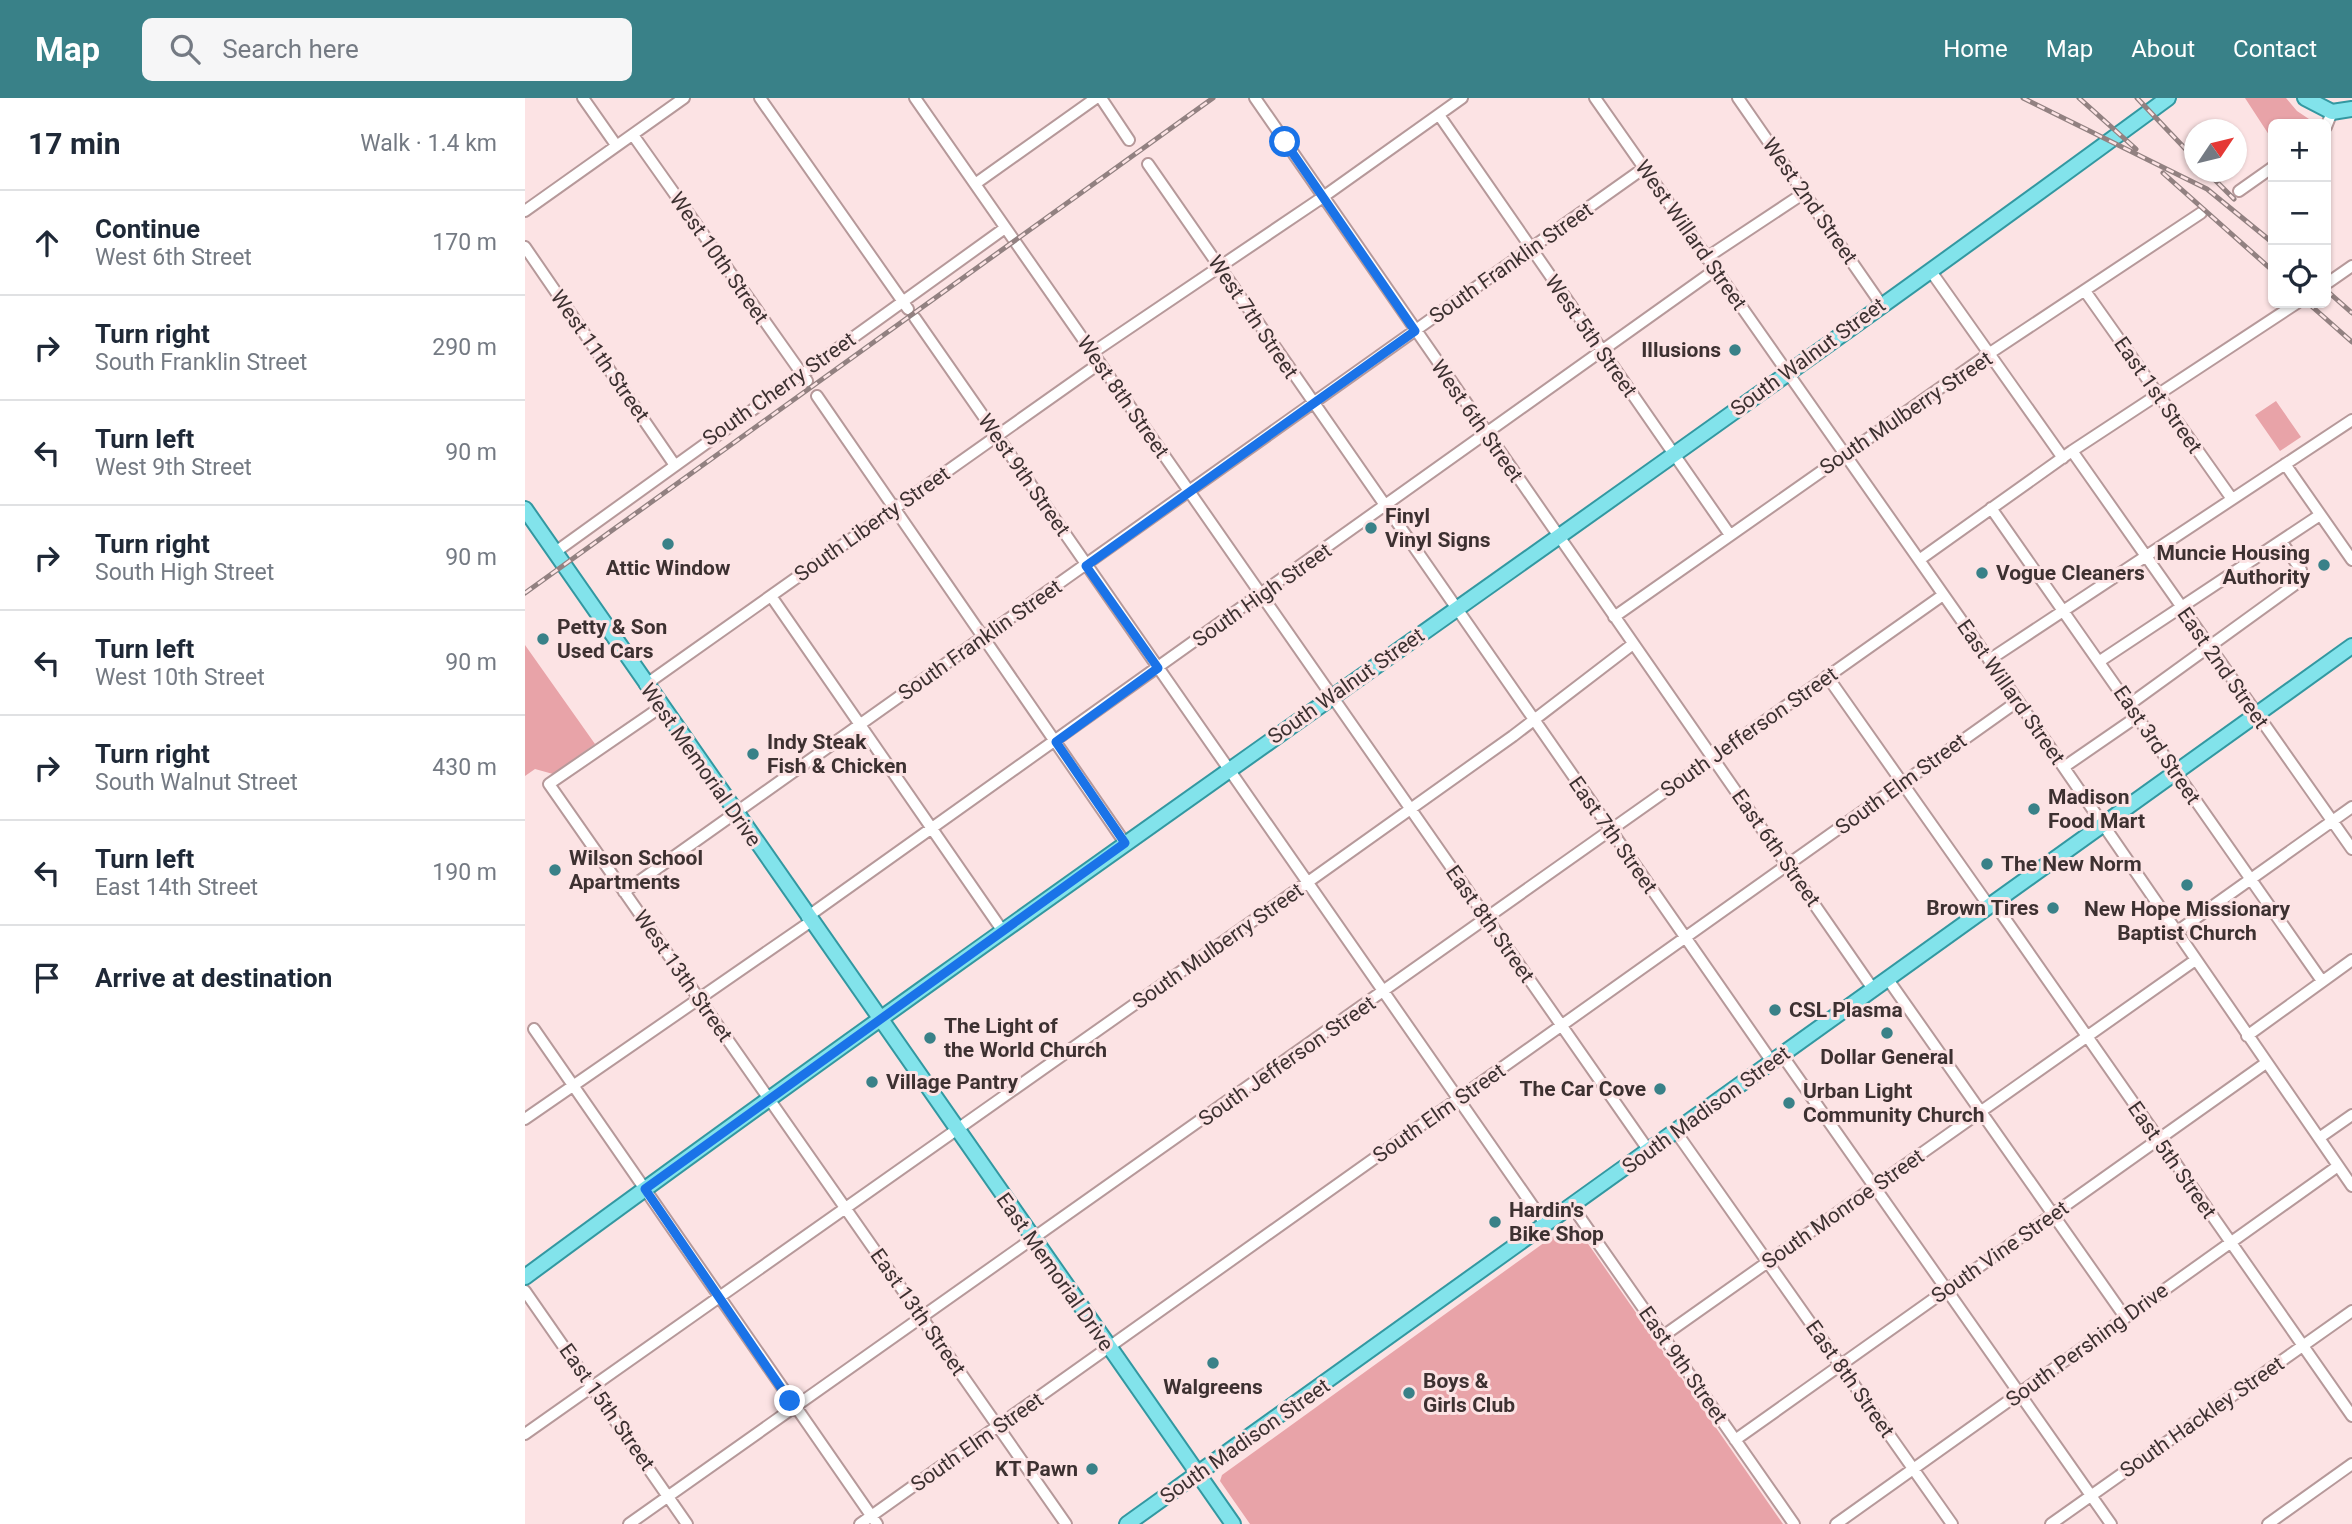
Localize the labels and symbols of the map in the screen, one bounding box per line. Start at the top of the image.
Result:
north arrow [2184,119,2247,182]
route start [1269,126,1300,157]
street label: West 2nd Street [1758,133,1862,269]
street label: West Willard Street [1630,156,1752,315]
street label: West 10th Street [665,188,773,328]
street label: South Franklin Street [1425,198,1597,328]
street label: West 7th Street [1203,251,1303,383]
street label: West 5th Street [1540,270,1642,402]
street label: West 11th Street [546,286,654,426]
street label: South Walnut Street [1726,293,1890,421]
street label: South Cherry Street [698,327,860,451]
street label: West 8th Street [1072,331,1174,463]
street label: East 1st Street [2109,332,2207,458]
place label: Illusions [1641,338,1721,362]
marker: Illusions [1727,342,1743,358]
street label: South Mulberry Street [1815,346,1997,480]
street label: West 6th Street [1426,355,1528,487]
street label: West 9th Street [973,409,1075,541]
street label: South Liberty Street [790,461,954,587]
place label: Finyl Vinyl Signs [1385,504,1491,552]
marker: Finyl Vinyl Signs [1363,520,1379,536]
marker: Attic Window [660,536,676,552]
street label: South High Street [1188,538,1336,652]
place label: Muncie Housing Authority [2156,541,2310,589]
place label: Attic Window [606,556,731,580]
marker: Muncie Housing Authority [2316,557,2332,573]
place label: Vogue Cleaners [1996,561,2145,585]
marker: Vogue Cleaners [1974,565,1990,581]
street label: South Franklin Street [894,575,1066,705]
street label: East 2nd Street [2172,603,2274,733]
place label: Petty & Son Used Cars [557,615,667,663]
street label: East Willard Street [1952,615,2070,769]
street label: South Walnut Street [1263,623,1429,749]
marker: Petty & Son Used Cars [535,631,551,647]
street label: South Jefferson Street [1656,662,1842,802]
street label: West Memorial Drive [636,679,766,851]
street label: East 3rd Street [2109,681,2205,809]
street label: South Elm Street [1831,728,1971,839]
place label: Indy Steak Fish & Chicken [767,730,907,778]
marker: Indy Steak Fish & Chicken [745,746,761,762]
street label: East 7th Street [1564,772,1662,898]
street label: East 6th Street [1727,785,1825,911]
place label: Madison Food Mart [2048,785,2145,833]
marker: Madison Food Mart [2026,801,2042,817]
place label: Wilson School Apartments [569,846,703,894]
place label: The New Norm [2001,852,2142,876]
marker: The New Norm [1979,856,1995,872]
street label: East 8th Street [1441,861,1539,987]
marker: Wilson School Apartments [547,862,563,878]
marker: New Hope Missionary Baptist Church [2179,877,2195,893]
street label: South Mulberry Street [1128,878,1308,1014]
place label: Brown Tires [1926,896,2039,920]
place label: New Hope Missionary Baptist Church [2084,897,2291,945]
marker: Brown Tires [2045,900,2061,916]
street label: West 13th Street [629,906,737,1046]
street label: South Jefferson Street [1194,991,1380,1131]
place label: CSL Plasma [1789,998,1903,1022]
marker: CSL Plasma [1767,1002,1783,1018]
place label: The Light of the World Church [944,1014,1107,1062]
marker: Dollar General [1879,1025,1895,1041]
marker: The Light of the World Church [922,1030,938,1046]
street label: South Madison Street [1617,1041,1795,1179]
place label: Dollar General [1820,1045,1954,1069]
street label: South Elm Street [1368,1058,1510,1167]
place label: Village Pantry [886,1070,1019,1094]
marker: Village Pantry [864,1074,880,1090]
place label: The Car Cove [1519,1077,1646,1101]
place label: Urban Light Community Church [1803,1079,1984,1127]
marker: The Car Cove [1652,1081,1668,1097]
marker: Urban Light Community Church [1781,1095,1797,1111]
street label: East 5th Street [2123,1097,2221,1223]
street label: South Monroe Street [1757,1144,1929,1274]
street label: East Memorial Drive [991,1188,1119,1356]
street label: South Vine Street [1927,1196,2073,1308]
place label: Hardin's Bike Shop [1509,1198,1604,1246]
marker: Hardin's Bike Shop [1487,1214,1503,1230]
street label: East 13th Street [865,1244,971,1380]
street label: South Pershing Drive [2001,1278,2173,1412]
street label: East 9th Street [1634,1302,1732,1428]
street label: East 8th Street [1801,1316,1899,1442]
street label: East 15th Street [554,1339,660,1475]
street label: South Hackley Street [2116,1351,2289,1483]
marker: Walgreens [1205,1355,1221,1371]
place label: Boys & Girls Club [1423,1369,1515,1417]
street label: South Madison Street [1156,1373,1334,1509]
place label: Walgreens [1163,1375,1263,1399]
route end [774,1385,805,1416]
marker: Boys & Girls Club [1401,1385,1417,1401]
street label: South Elm Street [906,1387,1048,1496]
place label: KT Pawn [995,1457,1078,1481]
marker: KT Pawn [1084,1461,1100,1477]

